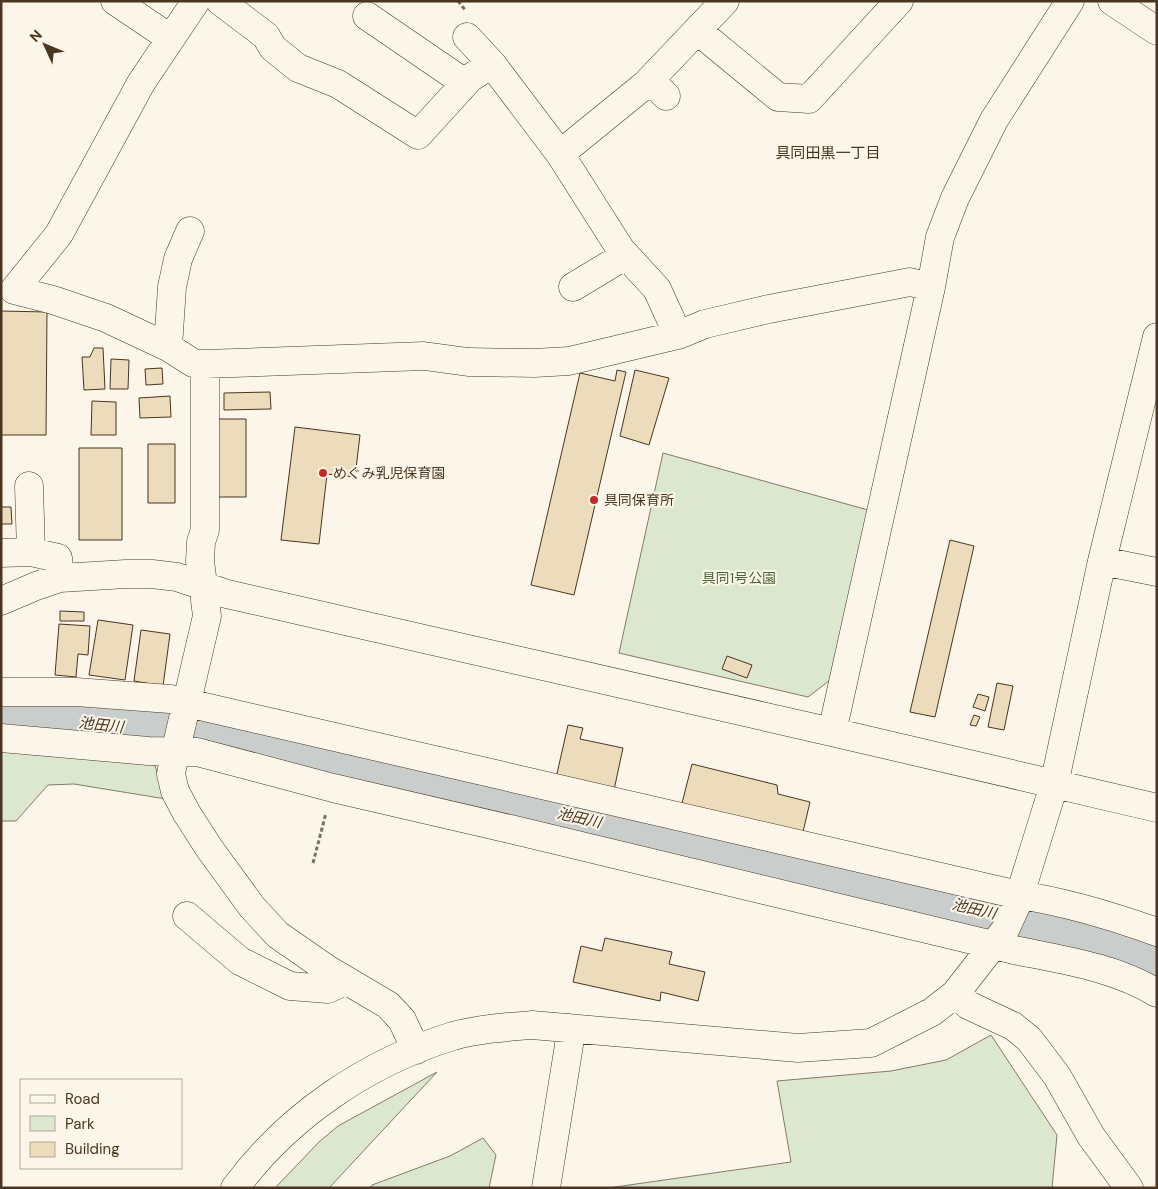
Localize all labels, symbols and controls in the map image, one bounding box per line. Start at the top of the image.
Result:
north arrow [20,20,70,70]
text: N [26,26,46,46]
district label: 具同田黒一丁目 [775,143,881,163]
place label: めぐみ乳児保育園 [333,464,445,482]
marker: めぐみ乳児保育園 [317,467,329,479]
place label: 具同保育所 [604,491,674,509]
marker: 具同保育所 [588,494,600,506]
park label: 具同1号公園 [702,569,776,587]
water label: 池田川 [78,713,126,738]
water label: 池田川 [555,803,605,833]
water label: 池田川 [950,894,1000,924]
legend [20,1079,182,1169]
text: Road [65,1089,100,1109]
text: Park [65,1114,95,1134]
text: Building [65,1139,120,1159]

